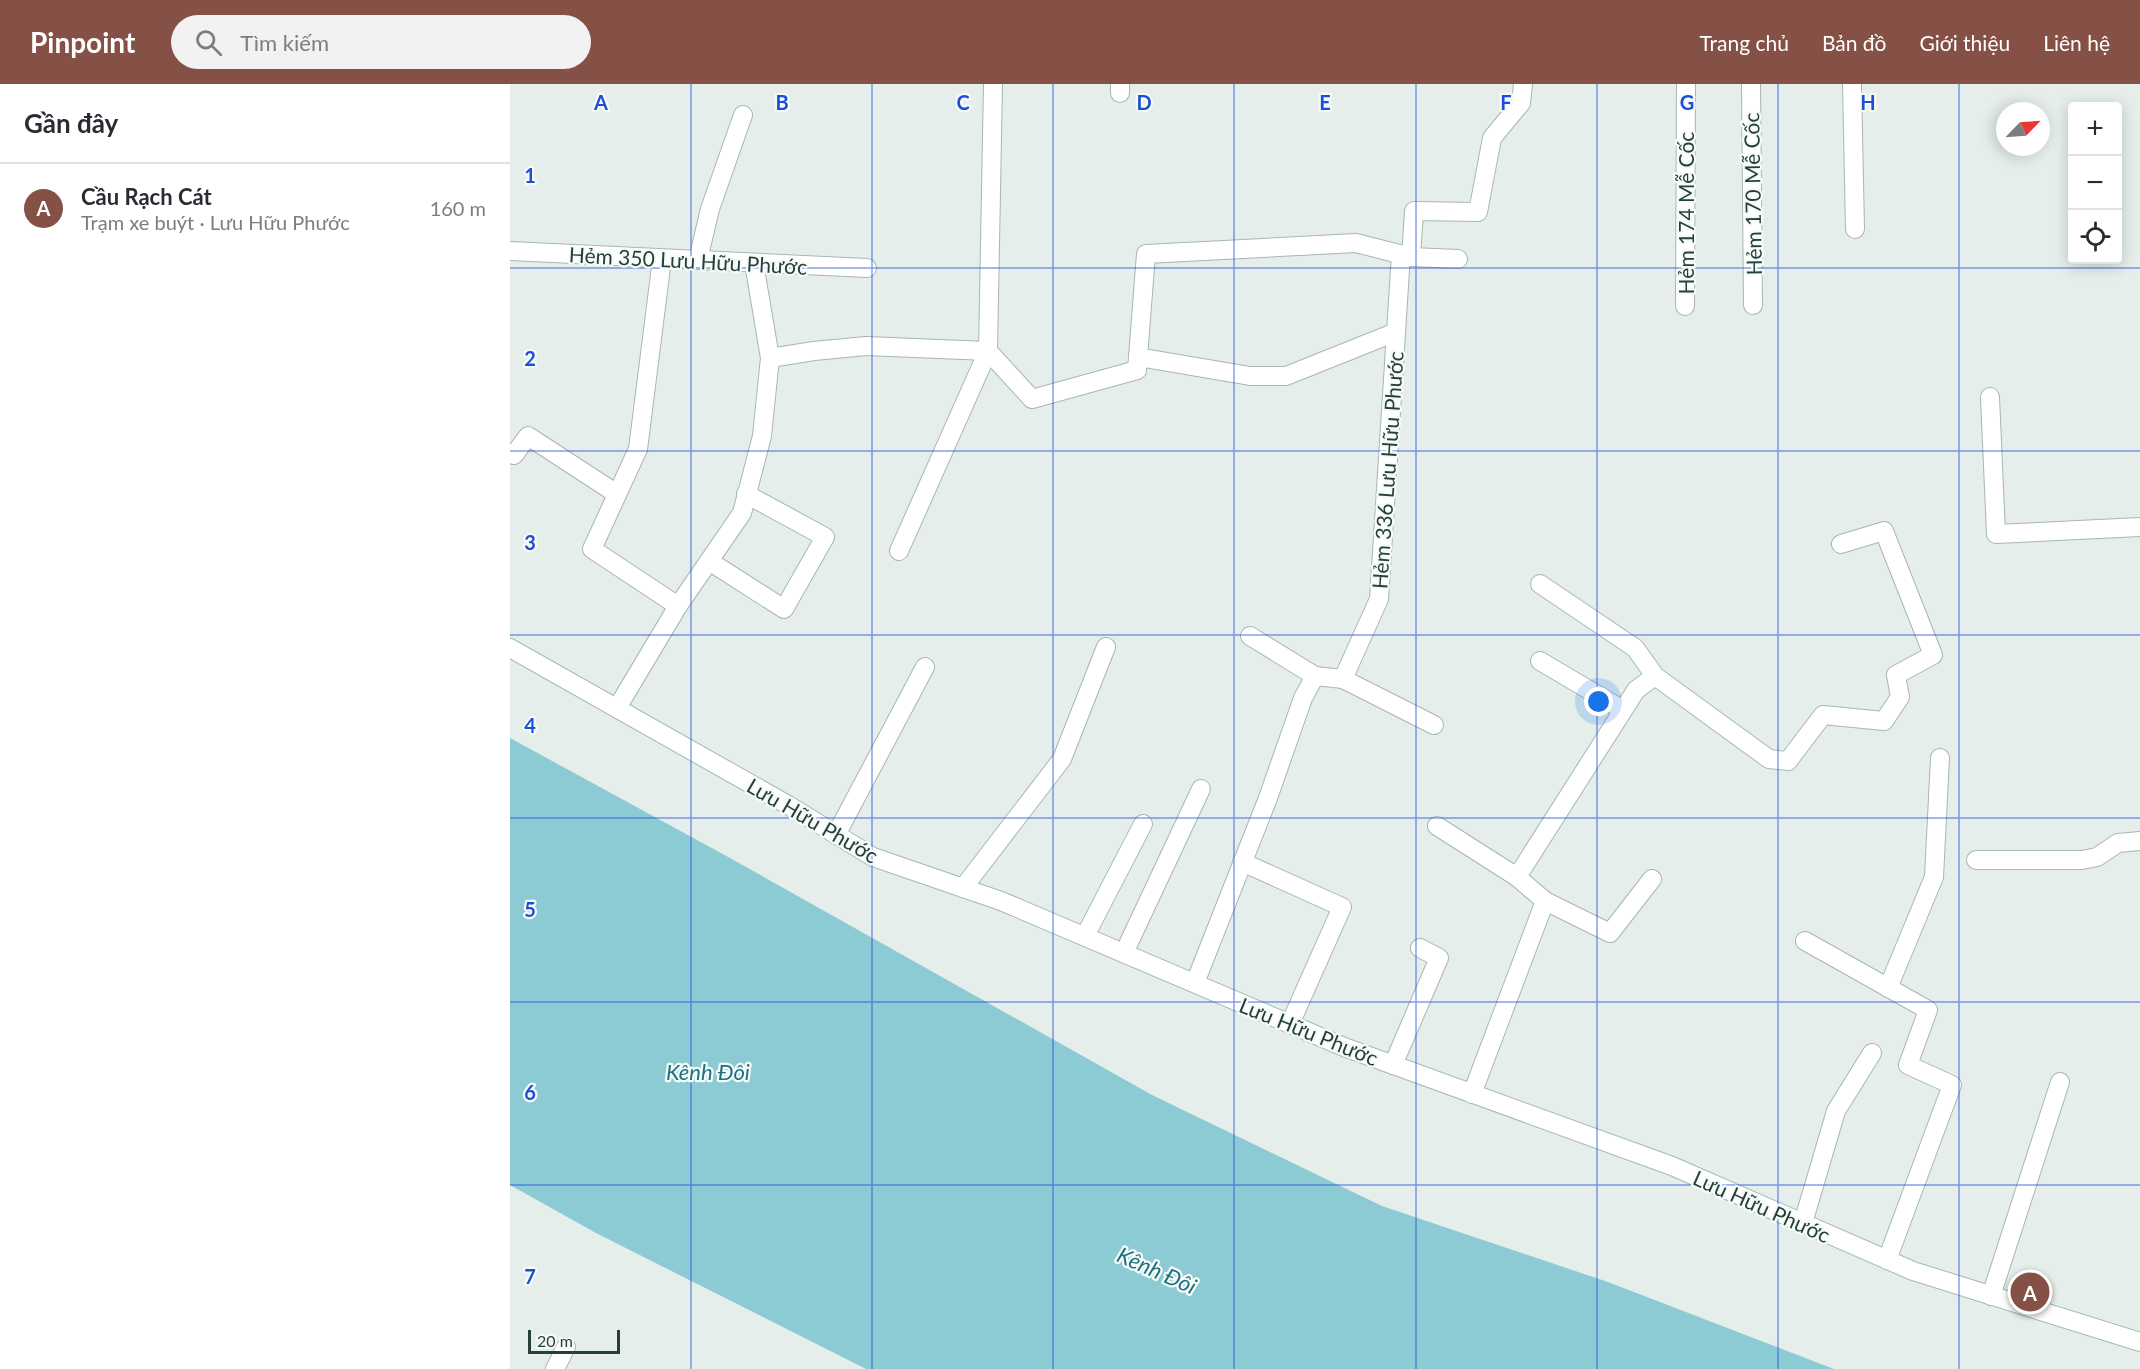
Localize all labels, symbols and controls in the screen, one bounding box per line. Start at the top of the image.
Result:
search box [171,15,591,69]
text: Pinpoint [30,25,135,59]
icon: search [192,26,225,59]
text: Tìm kiếm [240,29,329,56]
text: Trang chủ [1699,30,1789,55]
text: Bản đồ [1822,30,1887,55]
text: Giới thiệu [1920,30,2010,55]
text: Liên hệ [2043,30,2110,55]
text: A [593,90,608,114]
text: B [775,90,789,114]
text: C [956,90,970,114]
text: D [1136,90,1152,114]
text: E [1319,90,1331,114]
text: F [1500,90,1512,114]
text: G [1680,90,1694,114]
text: H [1860,90,1876,114]
north arrow [1996,102,2050,156]
map controls [2068,102,2122,264]
button: + [2068,102,2122,156]
text: Gần đây [24,107,118,139]
street label: Hẻm 170 Mễ Cốc [1738,112,1766,276]
street label: Hẻm 174 Mễ Cốc [1673,132,1698,294]
button: − [2068,156,2122,210]
text: 1 [524,163,536,187]
text: Cầu Rạch Cát [81,183,212,210]
text: A [37,196,50,220]
text: 160 m [430,196,486,220]
text: Trạm xe buýt · Lưu Hữu Phước [81,210,350,234]
button: locate [2068,210,2122,264]
street label: Hẻm 350 Lưu Hữu Phước [568,241,808,279]
text: 2 [524,346,536,370]
street label: Hẻm 336 Lưu Hữu Phước [1366,350,1408,590]
text: 3 [524,530,536,554]
your location [1584,687,1613,716]
text: 4 [524,713,536,737]
street label: Lưu Hữu Phước [743,772,883,868]
text: 5 [524,897,536,921]
street label: Lưu Hữu Phước [1236,992,1382,1070]
water label: Kênh Đôi [666,1058,750,1085]
text: 6 [524,1080,536,1104]
street label: Lưu Hữu Phước [1690,1165,1834,1247]
water label: Kênh Đôi [1113,1241,1201,1299]
text: 7 [524,1264,536,1288]
pin: A [2010,1270,2050,1314]
scale bar [528,1327,620,1354]
text: 20 m [537,1331,573,1350]

